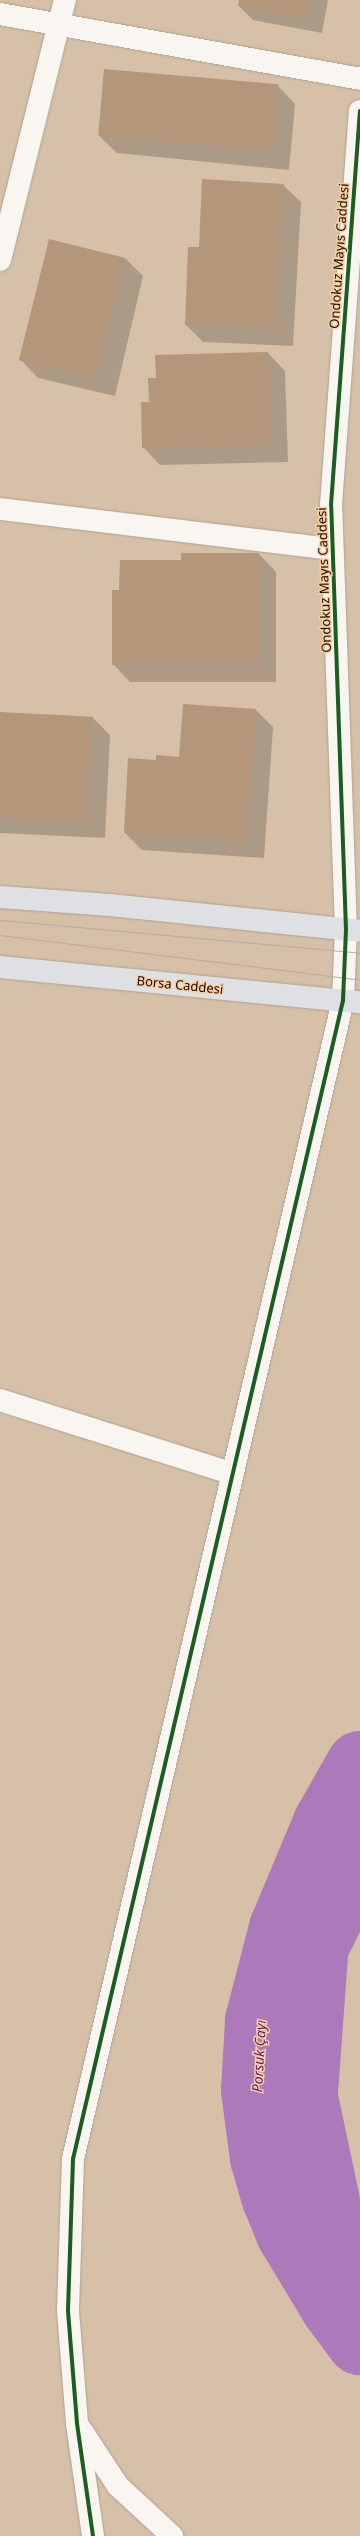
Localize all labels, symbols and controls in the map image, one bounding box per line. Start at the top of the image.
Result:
street label: Ondokuz Mayıs Caddesi [326,183,352,329]
street label: Ondokuz Mayıs Caddesi [314,507,334,653]
street label: Borsa Caddesi [136,973,224,997]
water label: Porsuk Çayı [249,2019,269,2093]

